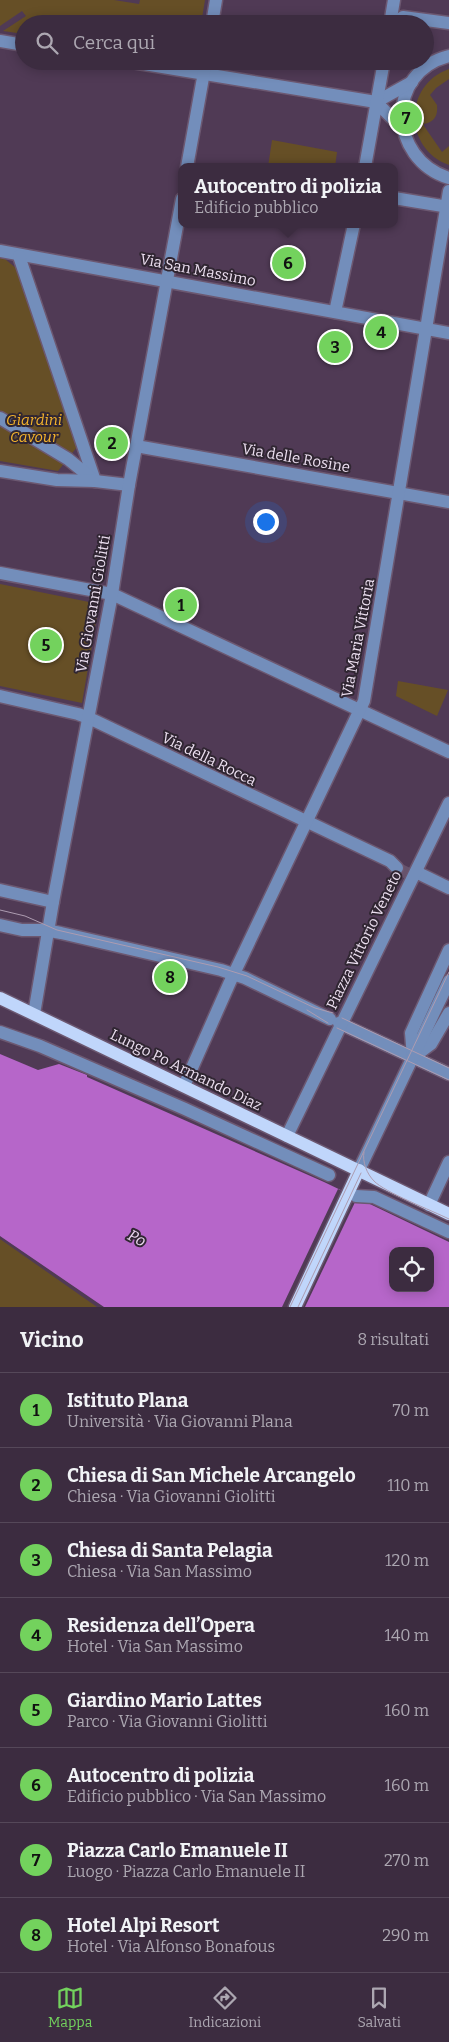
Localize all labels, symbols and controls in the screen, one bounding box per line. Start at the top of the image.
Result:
search box [15,15,434,70]
icon: search [33,29,61,57]
text: Cerca qui [73,31,155,54]
pin: 7 [390,99,422,137]
popup [178,163,398,228]
text: Autocentro di polizia [194,175,382,198]
text: Edificio pubblico [194,198,318,217]
pin: 6 [272,244,304,282]
street label: Via San Massimo [139,250,257,290]
pin: 4 [365,313,397,351]
pin: 3 [319,328,351,366]
park label: Giardini Cavour [6,411,62,446]
pin: 2 [96,424,128,462]
street label: Via delle Rosine [240,440,352,476]
your location [253,509,279,535]
street label: Via Giovanni Giolitti [72,533,114,674]
street label: Via Maria Vittoria [338,577,378,699]
pin: 1 [165,586,197,624]
pin: 5 [30,626,62,664]
street label: Via della Rocca [159,728,259,790]
street label: Piazza Vittorio Veneto [323,868,405,1012]
pin: 8 [154,958,186,996]
street label: Lungo Po Armando Diaz [107,1025,265,1115]
water label: Po [125,1225,149,1251]
map controls [389,1247,434,1292]
button: locate [389,1247,434,1292]
text: Vicino [20,1327,84,1353]
text: 8 risultati [357,1330,429,1349]
text: Istituto Plana [67,1389,188,1412]
text: 1 [33,1401,39,1420]
text: 70 m [393,1401,429,1420]
text: Università · Via Giovanni Plana [67,1412,293,1431]
text: Chiesa di San Michele Arcangelo [67,1464,356,1487]
text: 2 [31,1476,41,1495]
text: 110 m [387,1476,429,1495]
text: Chiesa · Via Giovanni Giolitti [67,1487,275,1506]
text: Chiesa di Santa Pelagia [67,1539,273,1562]
text: 3 [31,1551,41,1570]
text: 120 m [385,1551,429,1570]
text: Chiesa · Via San Massimo [67,1562,252,1581]
text: Residenza dell’Opera [67,1614,255,1637]
text: 4 [31,1626,41,1645]
text: 140 m [384,1626,429,1645]
text: Hotel · Via San Massimo [67,1637,243,1656]
text: Giardino Mario Lattes [67,1689,262,1712]
text: 5 [32,1701,40,1720]
text: 160 m [384,1701,429,1720]
text: Parco · Via Giovanni Giolitti [67,1712,267,1731]
text: Autocentro di polizia [67,1764,254,1787]
text: 6 [31,1776,41,1795]
text: 160 m [384,1776,429,1795]
text: Edificio pubblico · Via San Massimo [67,1787,326,1806]
text: Piazza Carlo Emanuele II [67,1839,288,1862]
text: 7 [32,1851,40,1870]
text: 270 m [384,1851,429,1870]
text: Luogo · Piazza Carlo Emanuele II [67,1862,305,1881]
text: Hotel Alpi Resort [67,1914,220,1937]
text: 8 [31,1926,41,1945]
text: 290 m [382,1926,429,1945]
text: Hotel · Via Alfonso Bonafous [67,1937,275,1956]
tab: Mappa [48,1984,92,2031]
tab: Indicazioni [188,1984,261,2031]
tab: Salvati [357,1984,401,2031]

